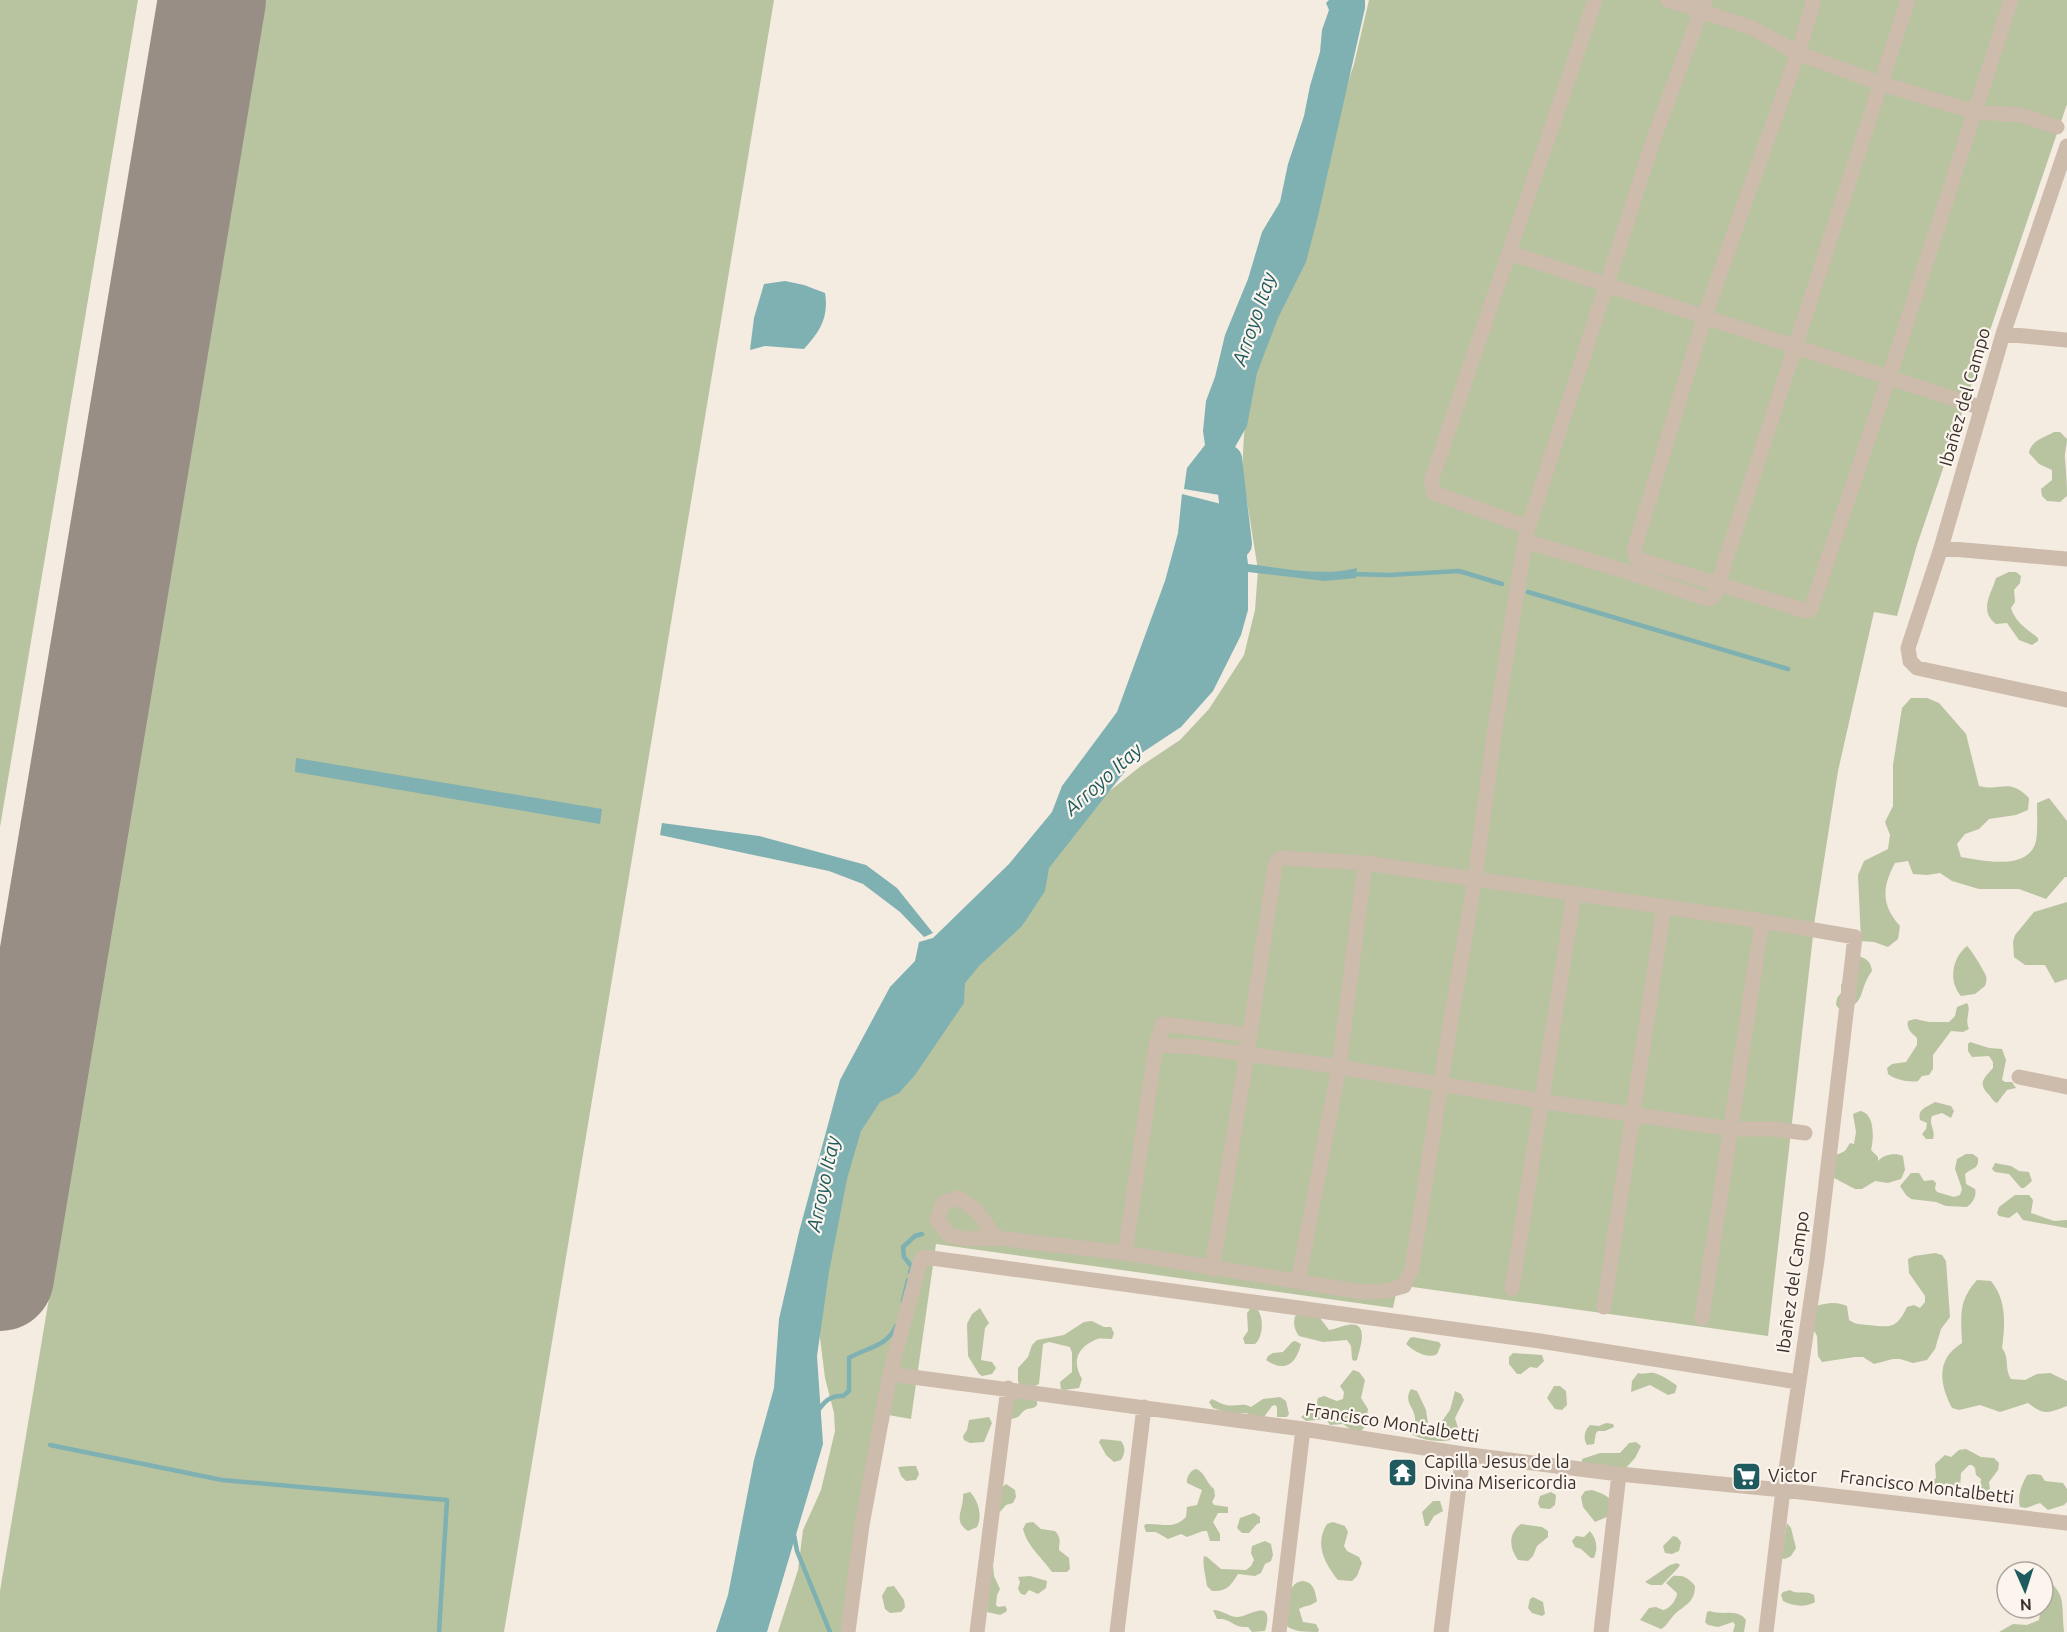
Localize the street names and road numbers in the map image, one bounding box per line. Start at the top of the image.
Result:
street label: Ibañez del Campo [1935,325,1993,468]
street label: Ibañez del Campo [1772,1210,1812,1354]
street label: Francisco Montalbetti [1304,1398,1480,1446]
street label: Francisco Montalbetti [1839,1465,2015,1507]

